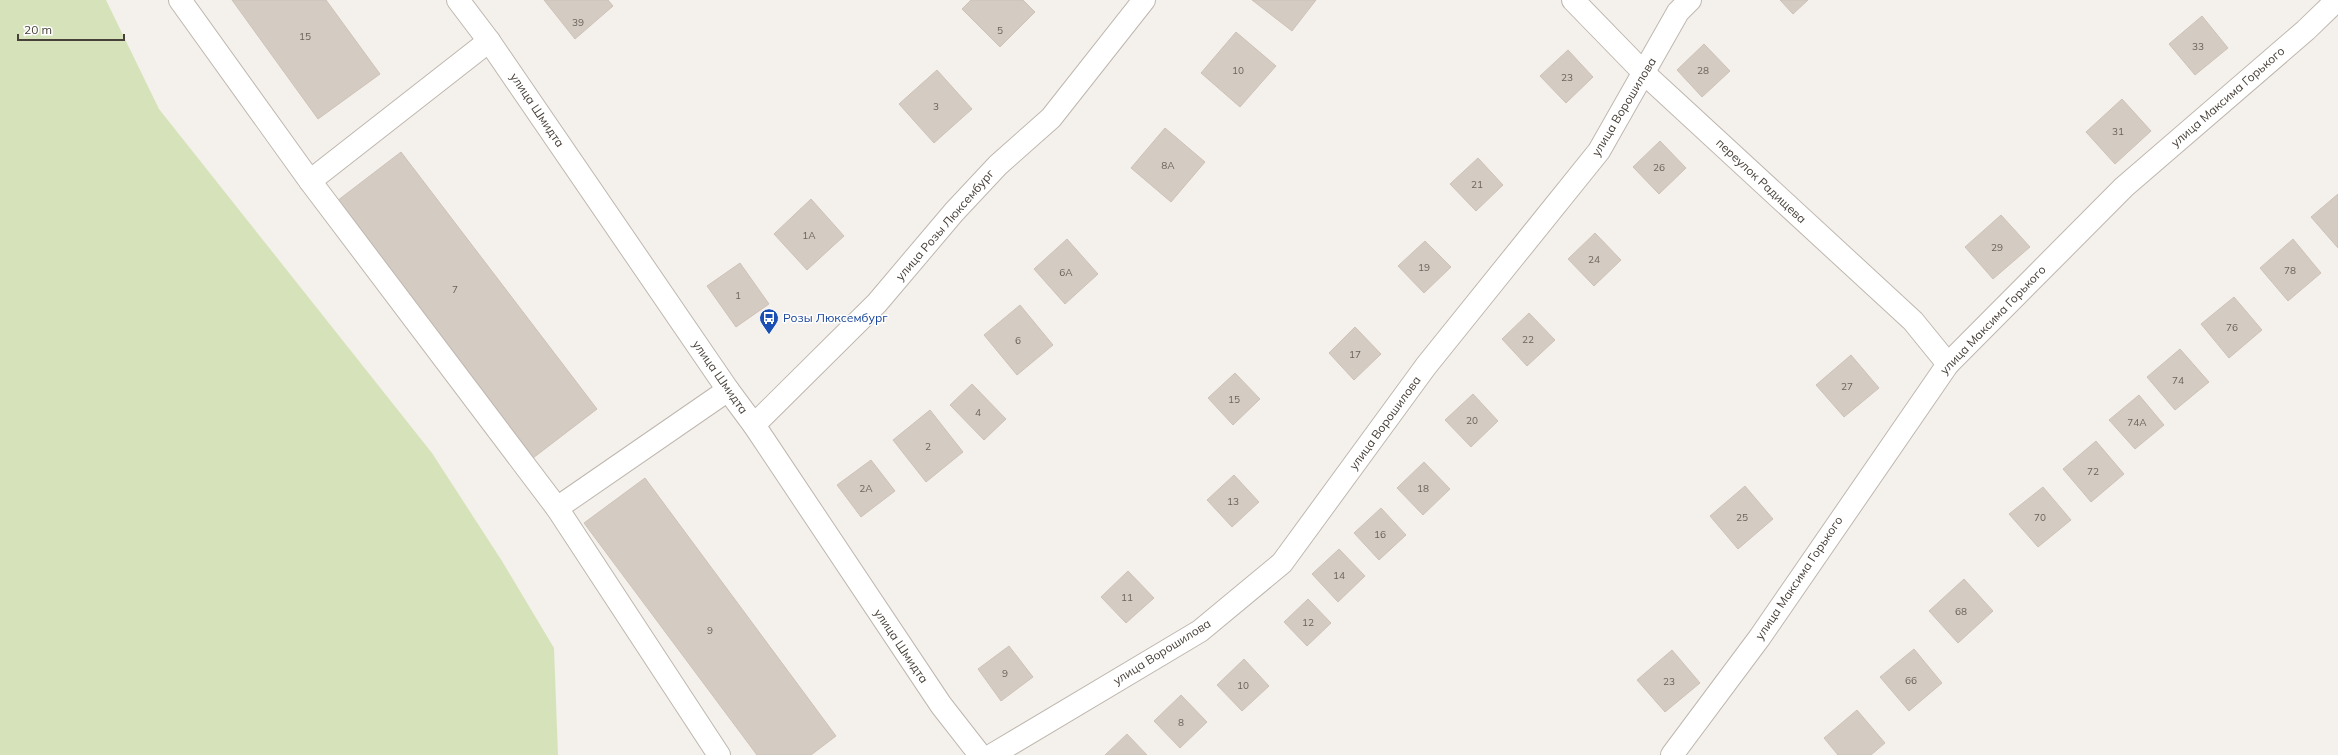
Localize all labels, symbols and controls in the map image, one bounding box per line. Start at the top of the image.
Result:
scale bar [18,16,124,42]
house number: 39 [572,16,584,29]
text: 20 m [24,22,52,37]
house number: 5 [997,24,1003,37]
house number: 15 [299,30,311,43]
house number: 33 [2192,40,2204,53]
street label: улица Максима Горького [2168,43,2288,150]
street label: улица Ворошилова [1588,55,1659,159]
house number: 10 [1232,64,1244,77]
house number: 28 [1697,64,1709,77]
street label: улица Шмидта [507,70,568,150]
house number: 23 [1561,71,1573,84]
house number: 3 [933,100,939,113]
house number: 31 [2112,125,2124,138]
street label: переулок Радищева [1713,135,1809,226]
house number: 8А [1161,159,1175,172]
house number: 26 [1653,161,1665,174]
street label: улица Розы Люксембург [892,165,998,283]
house number: 21 [1471,178,1483,191]
house number: 1А [802,229,816,242]
house number: 29 [1991,241,2003,254]
house number: 24 [1588,253,1600,266]
house number: 19 [1418,261,1430,274]
street label: улица Максима Горького [1937,262,2049,377]
house number: 78 [2284,264,2296,277]
house number: 6А [1059,266,1073,279]
house number: 7 [452,283,458,296]
house number: 1 [735,289,741,302]
bus stop icon: Розы Люксембург [758,307,780,335]
place label: Розы Люксембург [783,310,888,325]
house number: 76 [2226,321,2238,334]
house number: 22 [1522,333,1534,346]
house number: 6 [1015,334,1021,347]
street label: улица Шмидта [689,337,751,416]
house number: 17 [1349,348,1361,361]
street label: улица Ворошилова [1345,373,1424,473]
house number: 74 [2172,374,2184,387]
house number: 27 [1841,380,1853,393]
house number: 15 [1228,393,1240,406]
house number: 4 [975,406,981,419]
house number: 20 [1466,414,1478,427]
house number: 74А [2127,416,2147,429]
house number: 2 [925,440,931,453]
house number: 72 [2087,465,2099,478]
house number: 2А [859,482,873,495]
house number: 18 [1417,482,1429,495]
house number: 13 [1227,495,1239,508]
house number: 25 [1736,511,1748,524]
house number: 70 [2034,511,2046,524]
street label: улица Максима Горького [1752,513,1846,642]
house number: 16 [1374,528,1386,541]
house number: 14 [1333,569,1345,582]
house number: 11 [1121,591,1133,604]
house number: 68 [1955,605,1967,618]
street label: улица Шмидта [871,606,932,686]
street label: улица Ворошилова [1110,615,1213,688]
house number: 12 [1302,616,1314,629]
house number: 9 [707,624,713,637]
house number: 9 [1002,667,1008,680]
house number: 66 [1905,674,1917,687]
house number: 23 [1663,675,1675,688]
house number: 10 [1237,679,1249,692]
house number: 8 [1178,716,1184,729]

